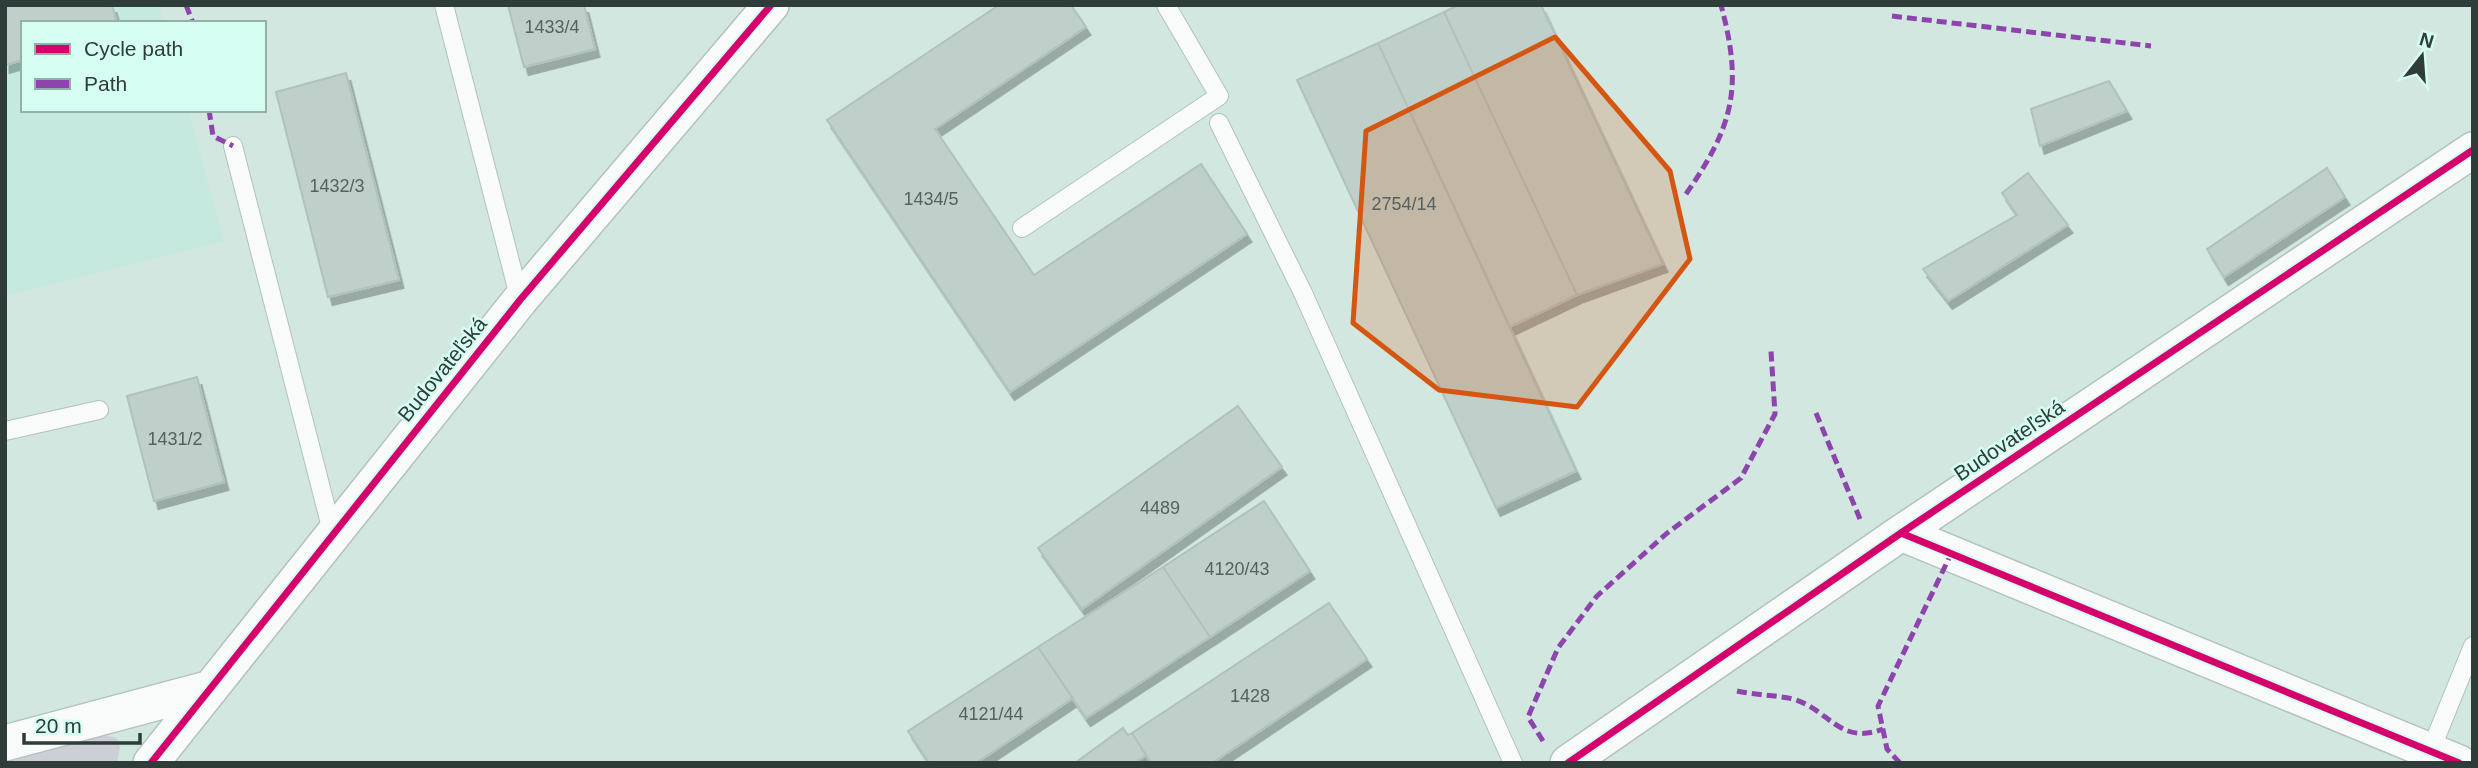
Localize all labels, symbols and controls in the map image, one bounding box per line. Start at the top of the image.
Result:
house number: 1433/4 [524,17,580,37]
legend [21,21,266,112]
north arrow [2387,21,2457,91]
text: N [2417,28,2436,52]
text: Cycle path [84,37,183,60]
text: Path [84,72,127,95]
house number: 1432/3 [309,176,365,196]
house number: 1434/5 [903,189,959,209]
house number: 2754/14 [1371,194,1437,214]
street label: Budovateľská [393,312,491,426]
street label: Budovateľská [1950,395,2069,485]
house number: 1431/2 [147,429,203,449]
house number: 4489 [1140,498,1180,518]
house number: 4120/43 [1204,559,1270,579]
house number: 1428 [1230,686,1270,706]
scale bar [24,702,140,746]
house number: 4121/44 [958,704,1024,724]
text: 20 m [35,714,82,737]

